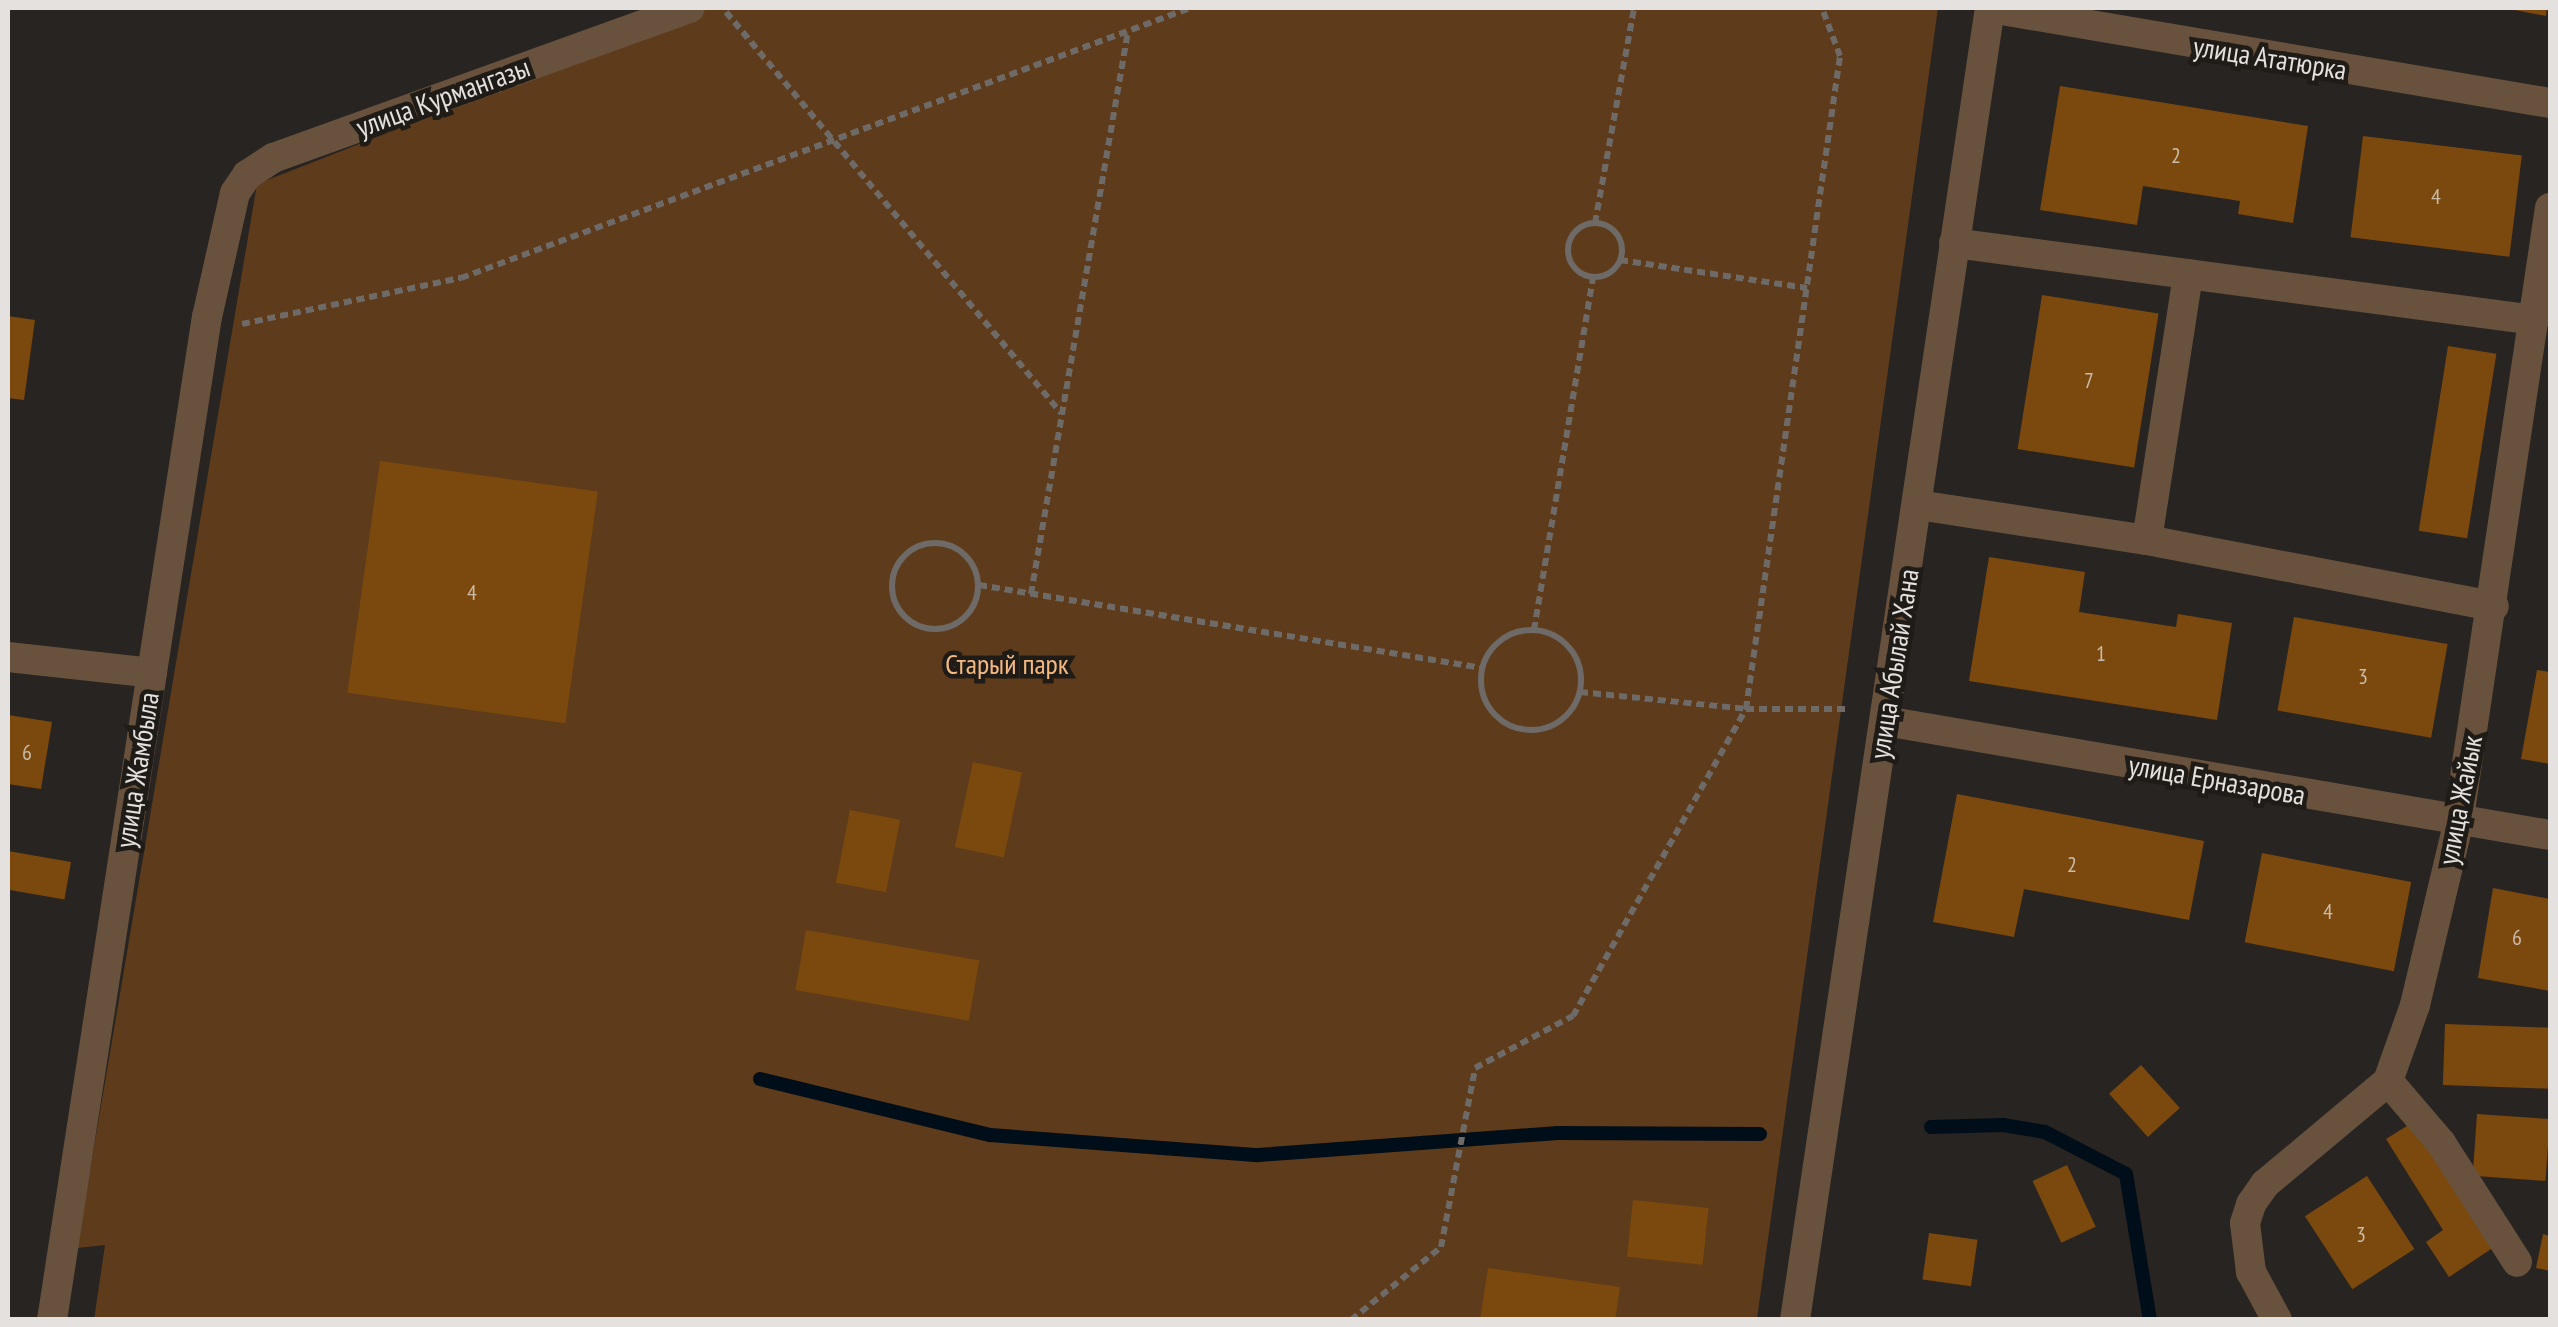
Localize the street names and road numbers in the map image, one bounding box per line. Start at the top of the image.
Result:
street label: улица Ататюрка [2191,29,2349,87]
street label: улица Курмангазы [352,50,534,144]
street label: улица Абылай Хана [1862,566,1926,762]
street label: улица Жамбыла [108,690,166,850]
street label: улица Жайык [2431,732,2489,868]
street label: улица Ерназарова [2126,748,2308,812]

